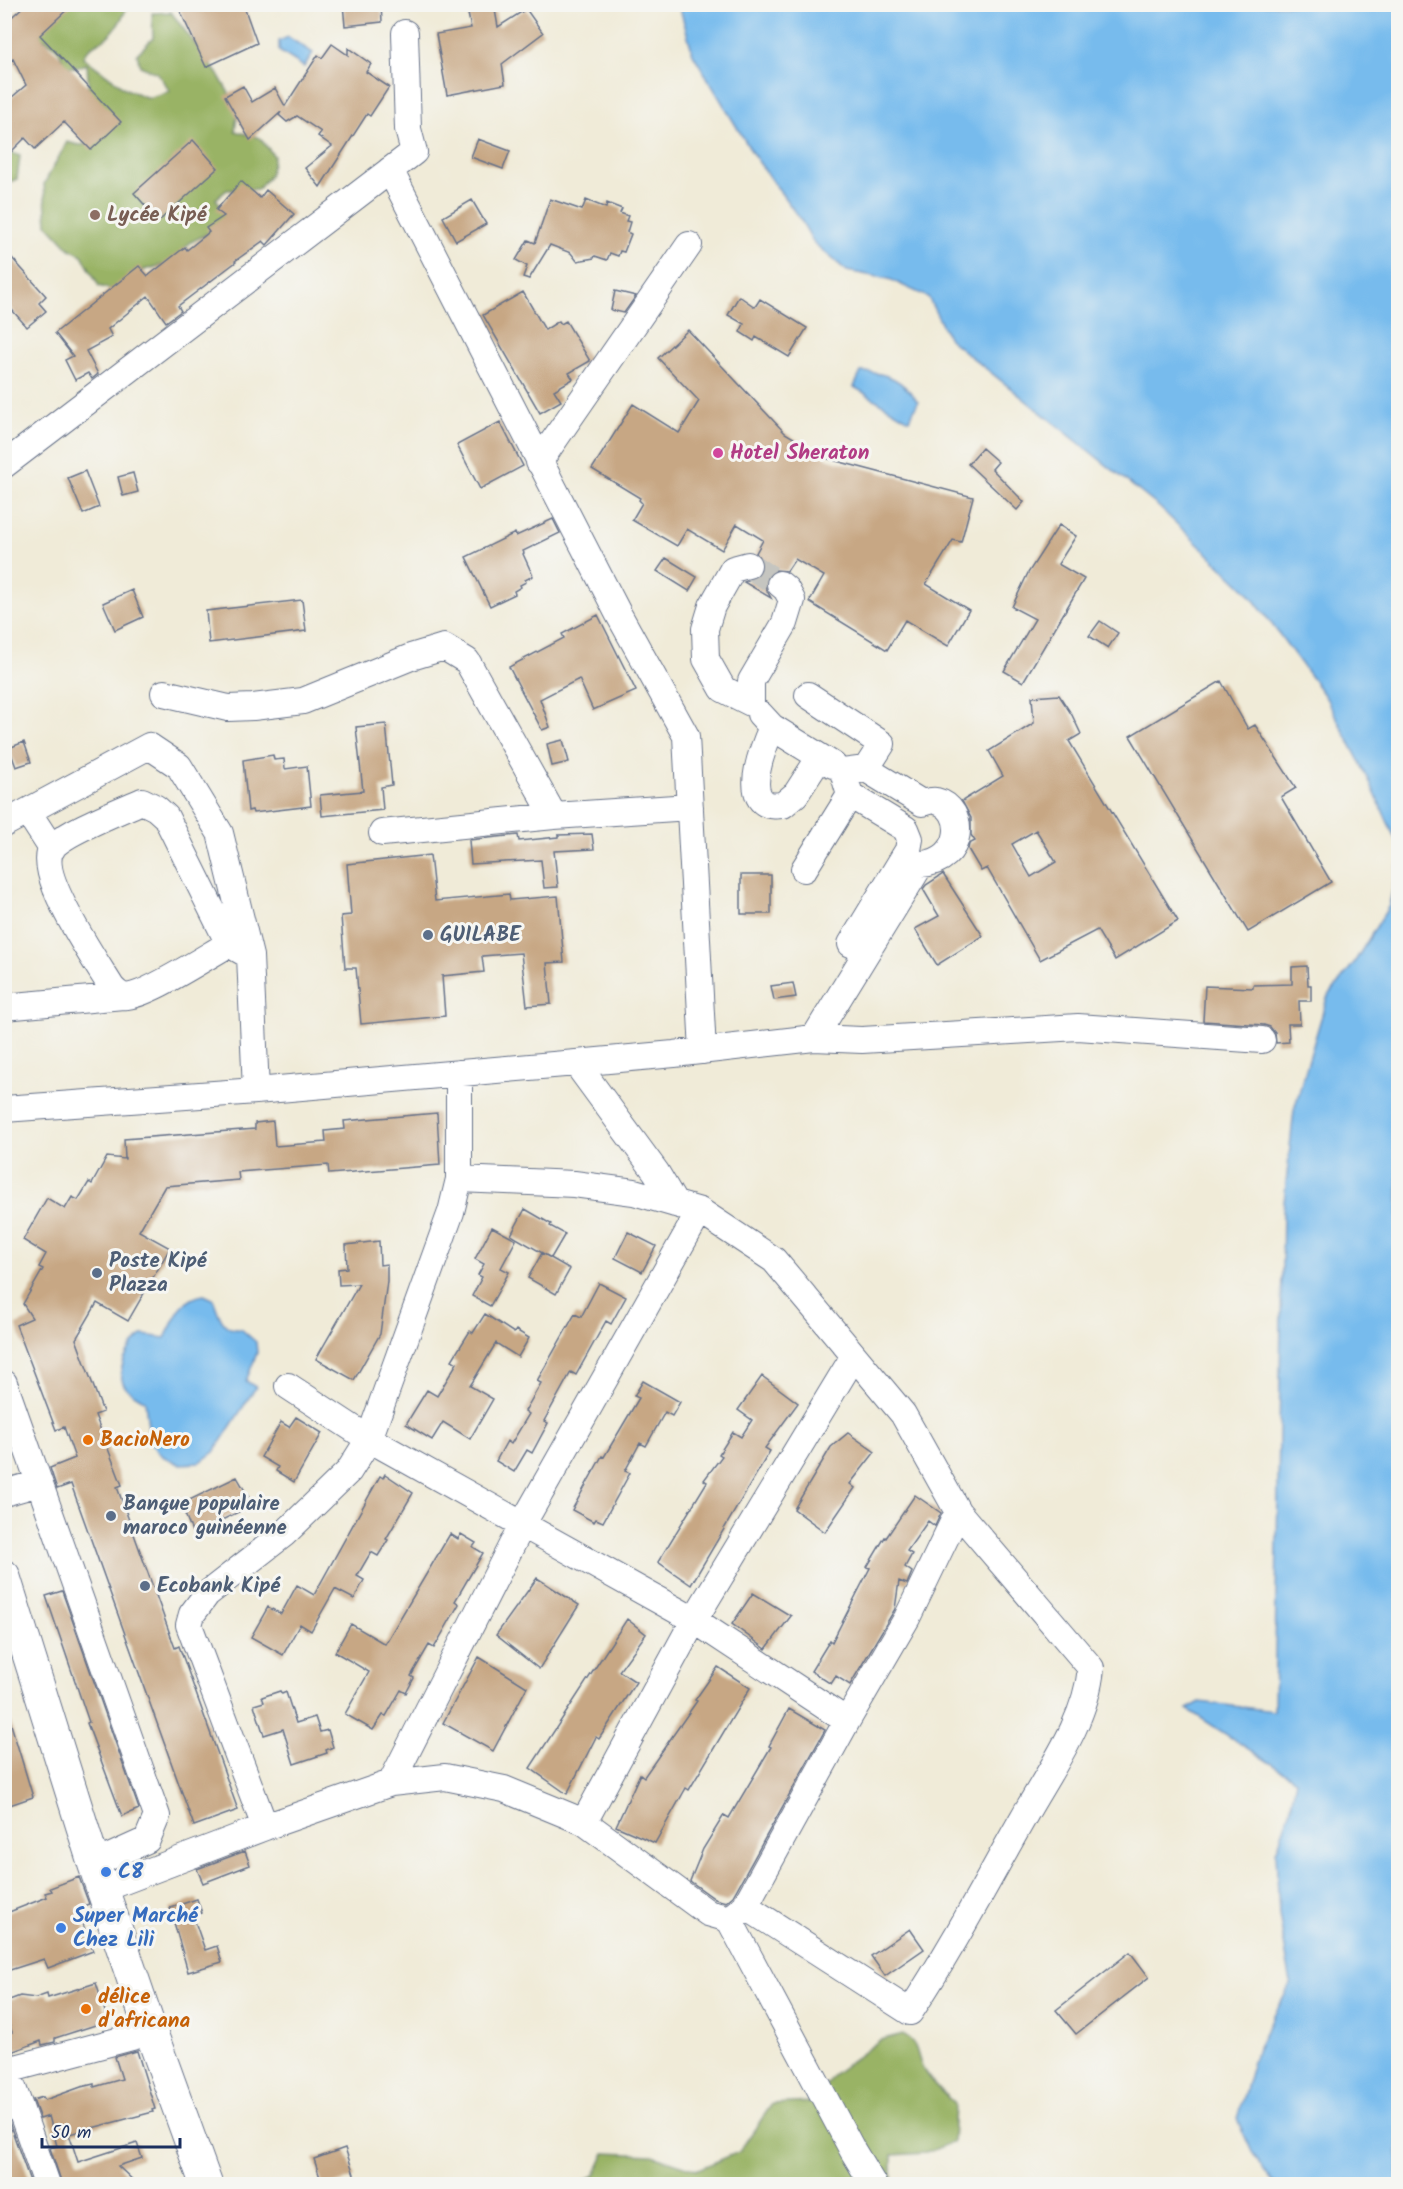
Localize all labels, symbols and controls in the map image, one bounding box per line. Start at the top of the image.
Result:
place label: Lycée Kipé [107,199,208,232]
marker: Lycée Kipé [88,208,102,222]
place label: Hotel Sheraton [730,437,869,470]
marker: Hotel Sheraton [711,446,725,460]
place label: GUILABE [440,919,522,952]
marker: GUILABE [421,928,435,942]
place label: Poste Kipé Plazza [109,1245,208,1302]
marker: Poste Kipé Plazza [90,1266,104,1280]
place label: BacioNero [100,1424,190,1457]
marker: BacioNero [81,1433,95,1447]
place label: Banque populaire maroco guinéenne [123,1488,287,1545]
marker: Banque populaire maroco guinéenne [104,1509,118,1523]
place label: Ecobank Kipé [157,1570,282,1603]
marker: Ecobank Kipé [138,1579,152,1593]
place label: C8 [118,1856,144,1889]
marker: C8 [99,1865,113,1879]
place label: Super Marché Chez Lili [73,1900,199,1957]
marker: Super Marché Chez Lili [54,1921,68,1935]
place label: délice d'africana [98,1981,190,2038]
marker: délice d'africana [79,2002,93,2016]
scale bar [42,2111,180,2149]
text: 50 m [51,2119,91,2148]

